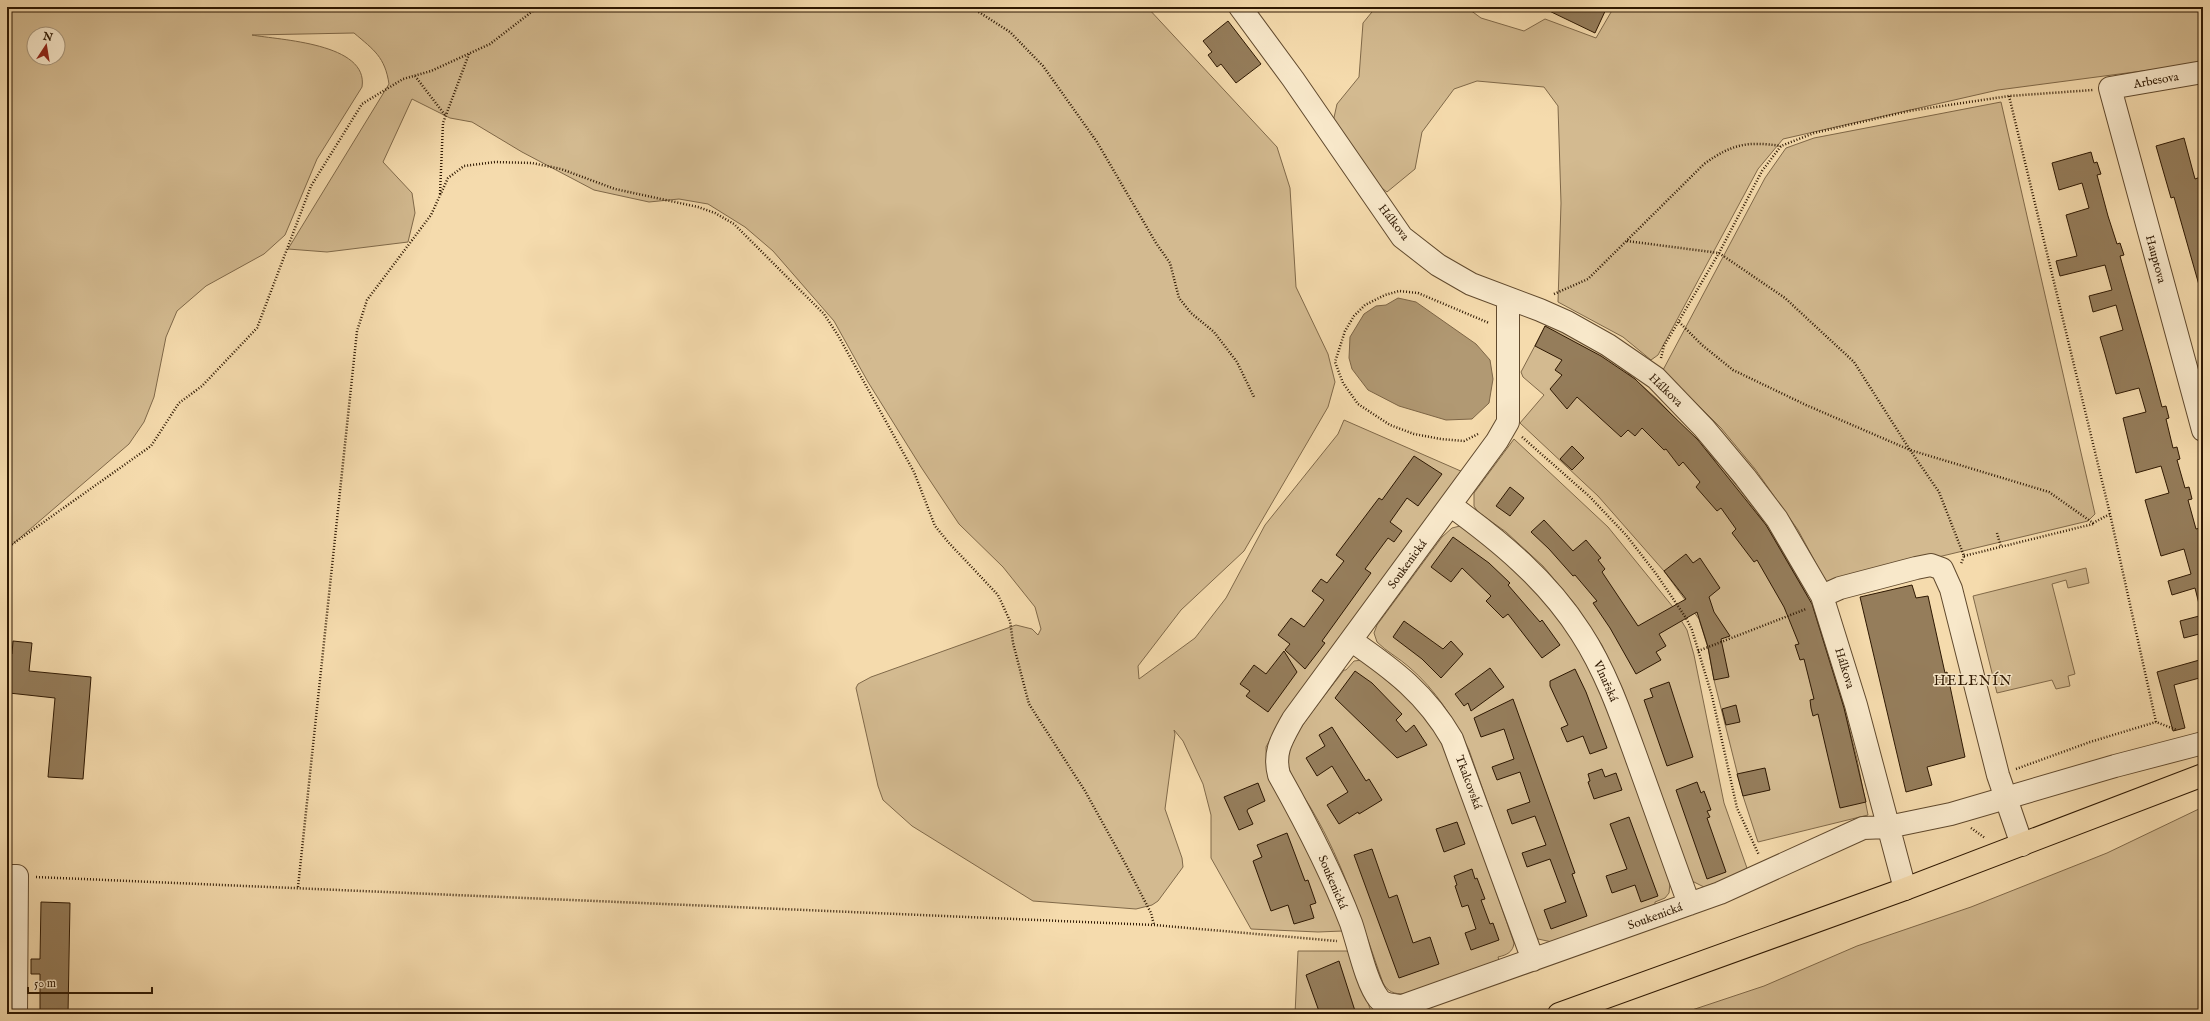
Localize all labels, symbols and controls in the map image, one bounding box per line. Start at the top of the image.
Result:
north arrow [26,26,66,66]
text: N [41,29,54,45]
street label: Arbesova [2131,69,2181,92]
street label: Hálkova [1375,201,1413,244]
street label: Hauptova [2141,233,2169,286]
street label: Hálkova [1645,370,1687,411]
street label: Soukenická [1385,536,1431,592]
street label: Hálkova [1831,646,1858,691]
street label: Vlnařská [1589,657,1622,705]
district label: HELENÍN [1934,671,2012,690]
street label: Tkalcovská [1452,753,1485,812]
street label: Soukenická [1315,853,1351,912]
street label: Soukenická [1626,899,1685,933]
scale bar [28,969,152,995]
text: 50 m [34,976,56,991]

